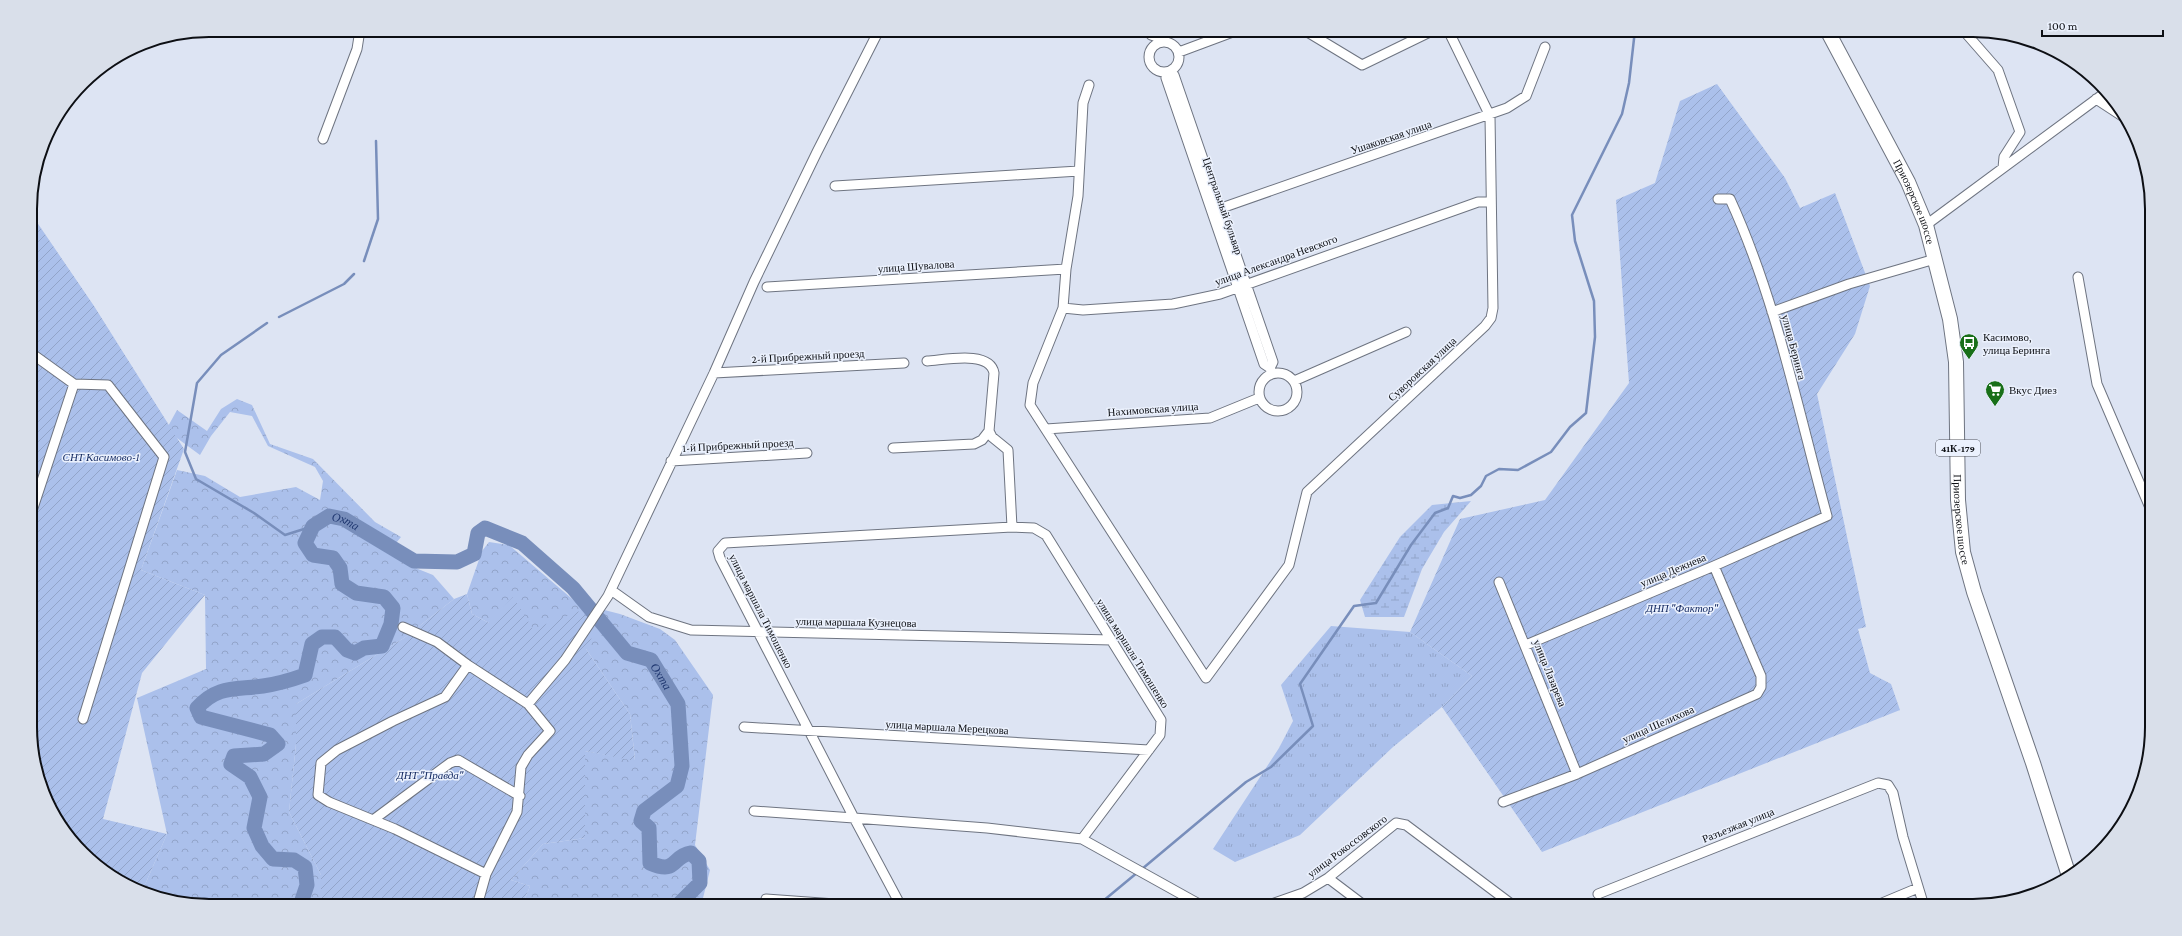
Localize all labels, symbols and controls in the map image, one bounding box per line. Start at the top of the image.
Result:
scale bar [2042,12,2163,38]
text: 100 m [2048,19,2078,33]
street label: Ушаковская улица [1349,117,1433,156]
street label: Центральный бульвар [1201,156,1245,257]
street label: Приозерское шоссе [1891,157,1937,246]
street label: улица Александра Невского [1213,232,1339,288]
street label: улица Шувалова [877,257,955,275]
street label: улица Беринга [1780,313,1809,381]
place label: Касимово, улица Беринга [1983,331,2050,356]
bus stop icon: Касимово, улица Беринга [1958,332,1980,360]
street label: Суворовская улица [1386,334,1459,404]
street label: 2-й Прибрежный проезд [751,347,865,365]
supermarket icon: Вкус Диез [1984,379,2006,407]
place label: Вкус Диез [2009,384,2057,396]
street label: Нахимовская улица [1107,400,1199,418]
street label: 1-й Прибрежный проезд [682,436,794,454]
road number: 41К-179 [1936,440,1980,456]
park label: СНТ Касимово-1 [63,451,140,463]
street label: Приозерское шоссе [1952,474,1972,566]
water label: Охта [331,510,362,533]
street label: улица Дежнева [1638,551,1708,589]
street label: улица маршала Тимошенко [727,552,795,671]
street label: улица маршала Тимошенко [1094,596,1172,710]
park label: ДНП "Фактор" [1645,602,1719,614]
street label: улица маршала Кузнецова [795,615,917,629]
street label: улица Лазарева [1531,638,1569,708]
water label: Охта [648,660,675,692]
street label: улица Шелихова [1620,703,1696,745]
street label: улица маршала Мерецкова [885,718,1009,736]
park label: ДНТ "Правда" [396,769,464,781]
street label: Разъезжая улица [1700,805,1776,845]
street label: улица Рокоссовского [1305,812,1390,880]

